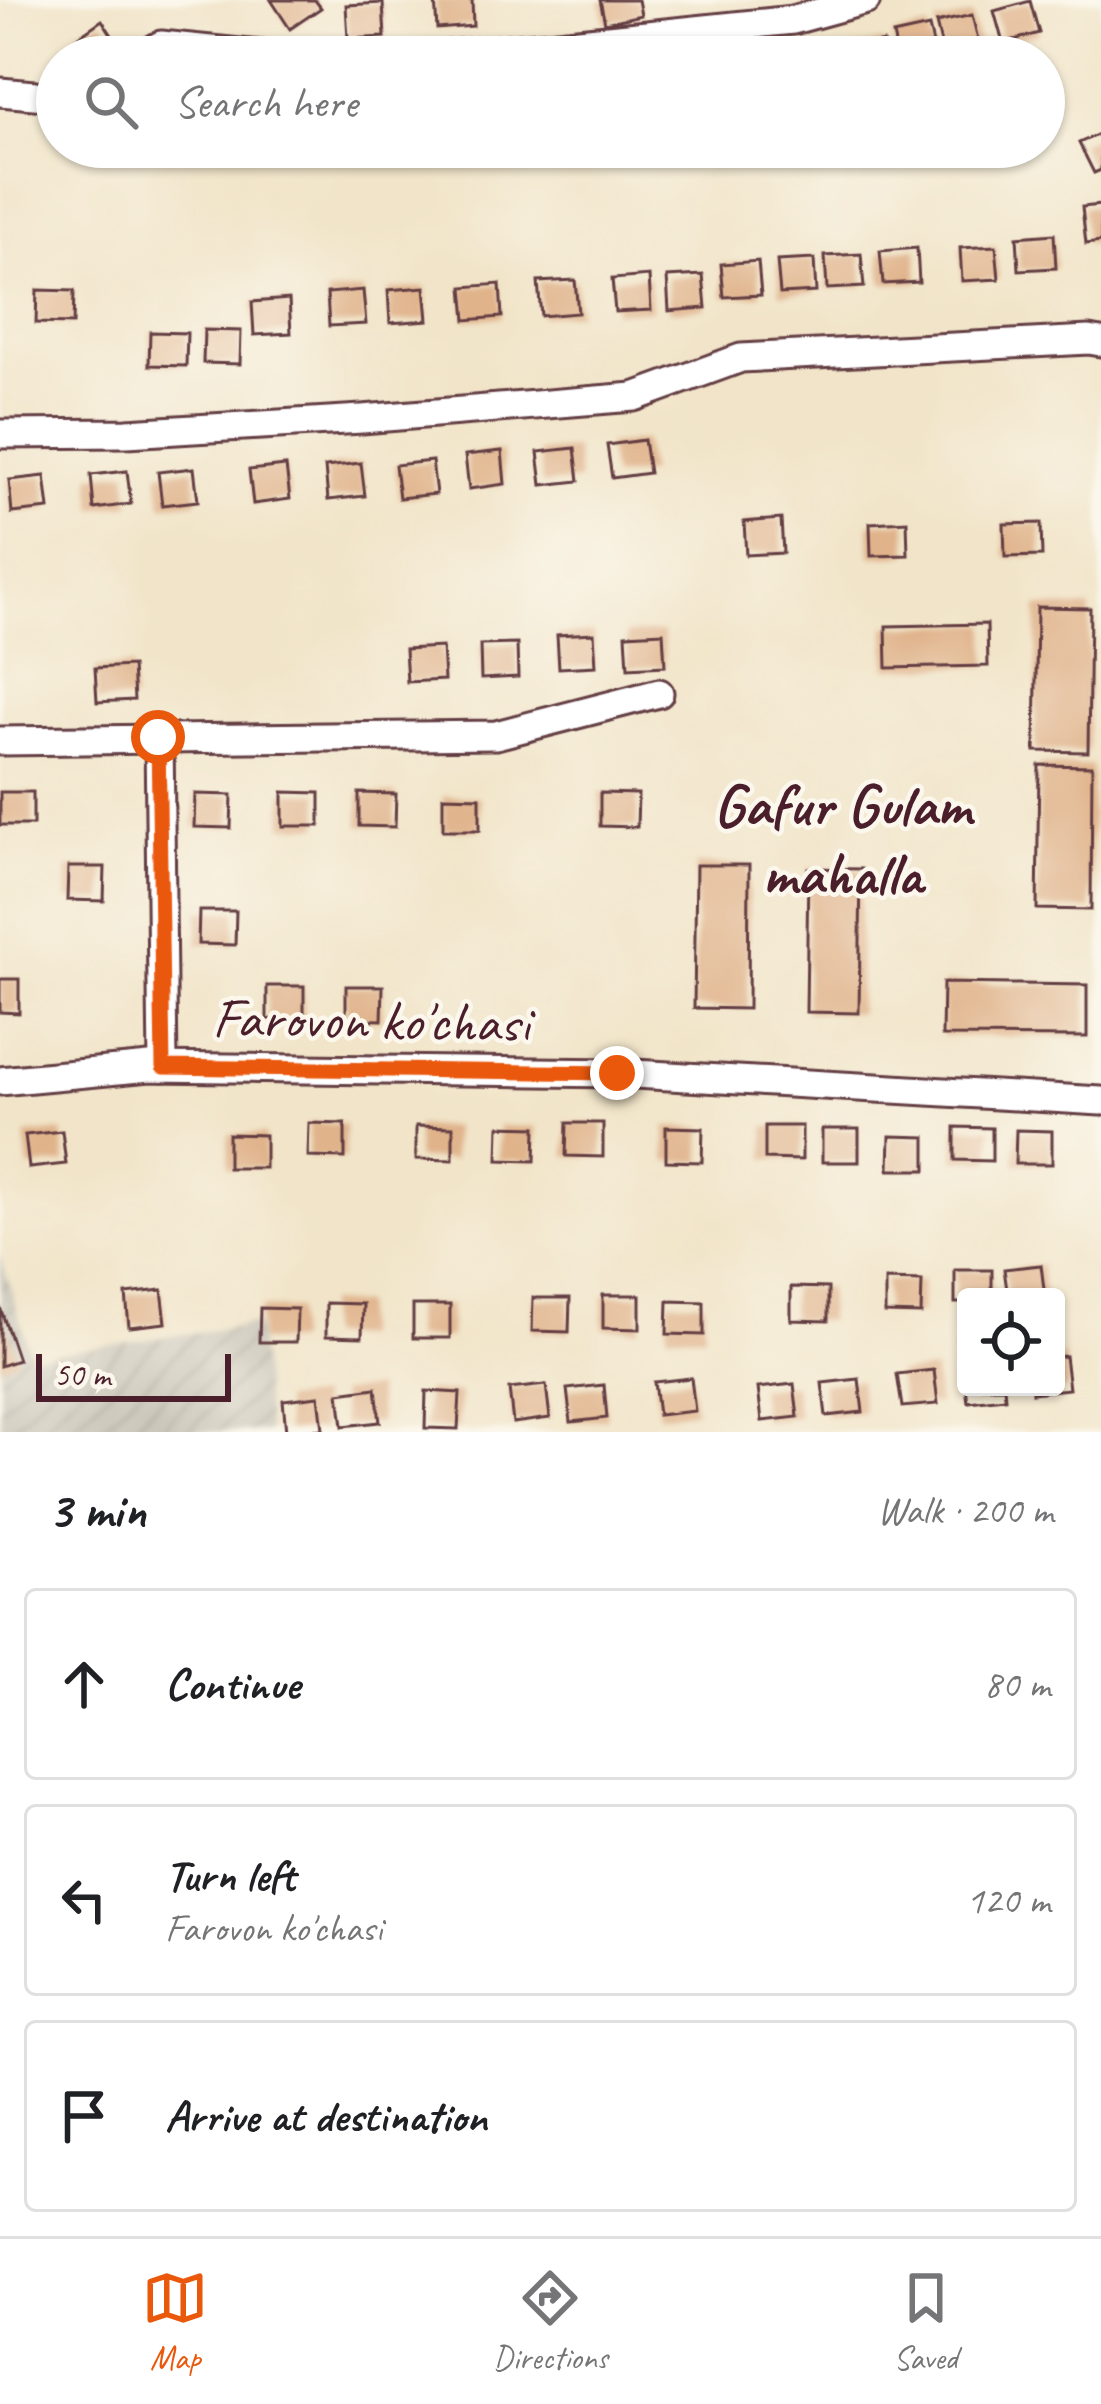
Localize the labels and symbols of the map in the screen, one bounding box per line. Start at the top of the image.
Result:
route start [131,710,185,764]
district label: Gafur Gulam mahalla [714,767,975,912]
street label: Farovon ko'chasi [212,981,537,1059]
route end [590,1046,644,1100]
scale bar [36,1348,231,1401]

